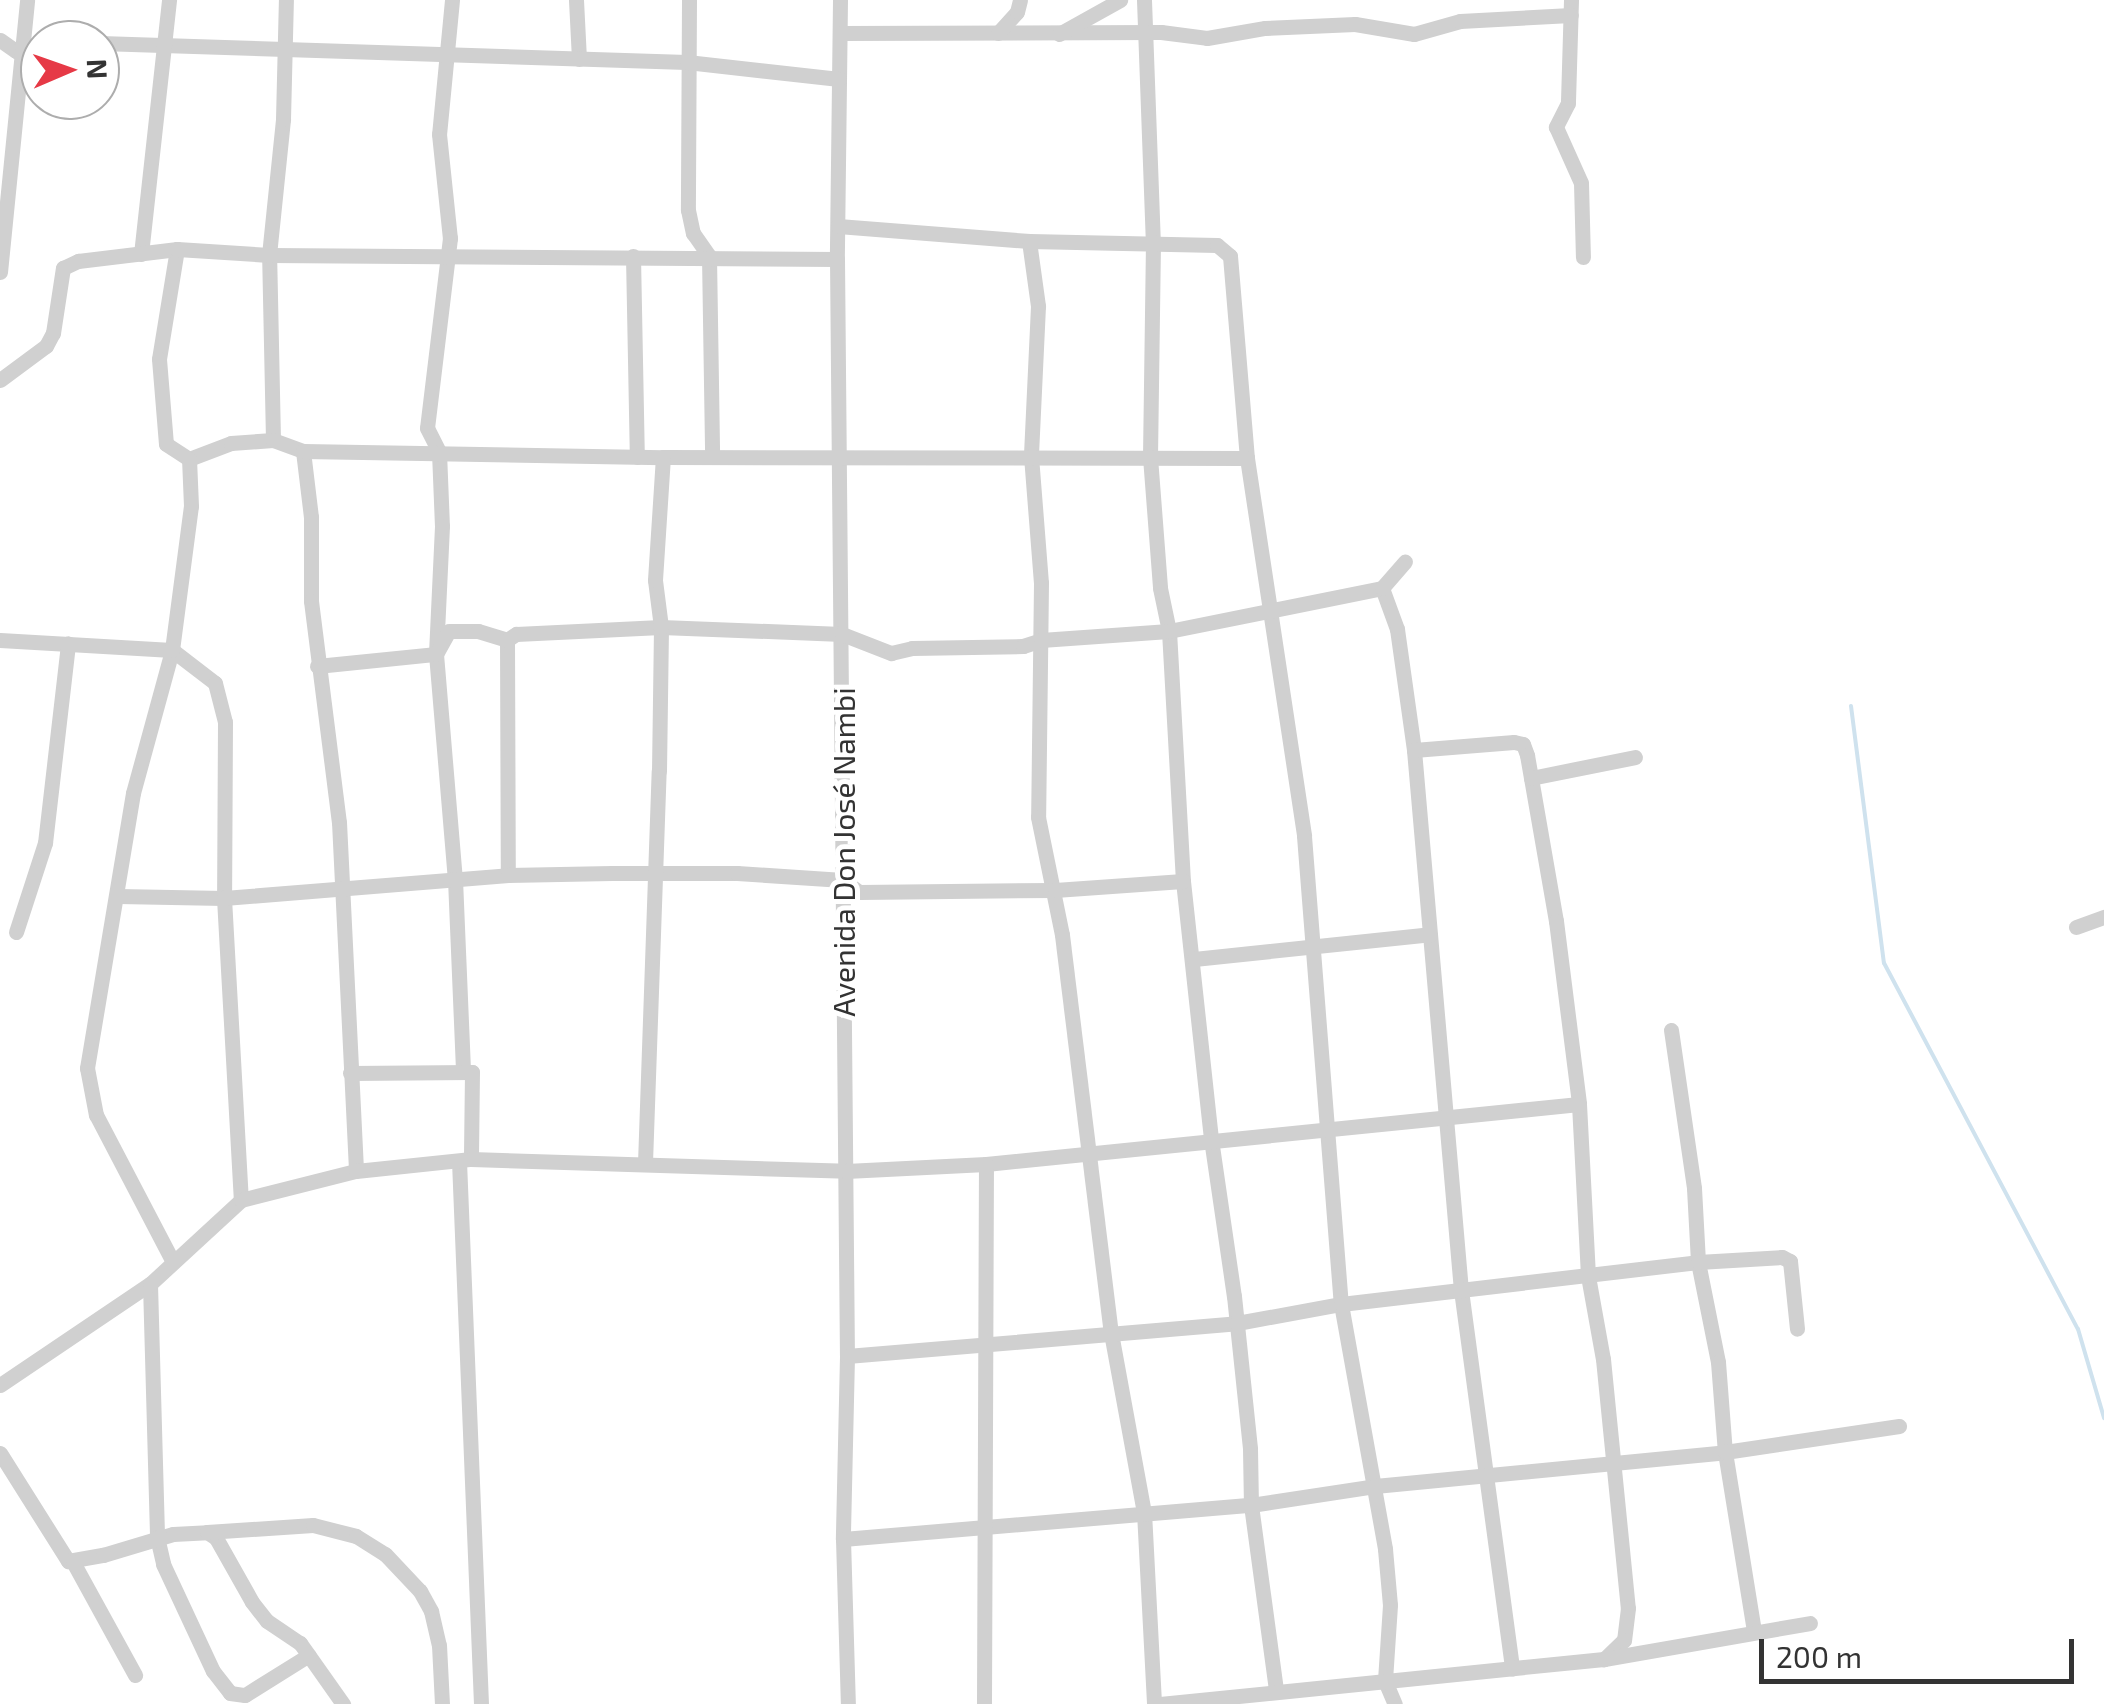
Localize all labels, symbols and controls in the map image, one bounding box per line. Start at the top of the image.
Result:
north arrow [20,20,120,120]
text: N [81,58,115,80]
street label: Avenida Don José Nambi [825,687,861,1017]
scale bar [1764,1619,2079,1681]
text: 200 m [1776,1638,1862,1674]

